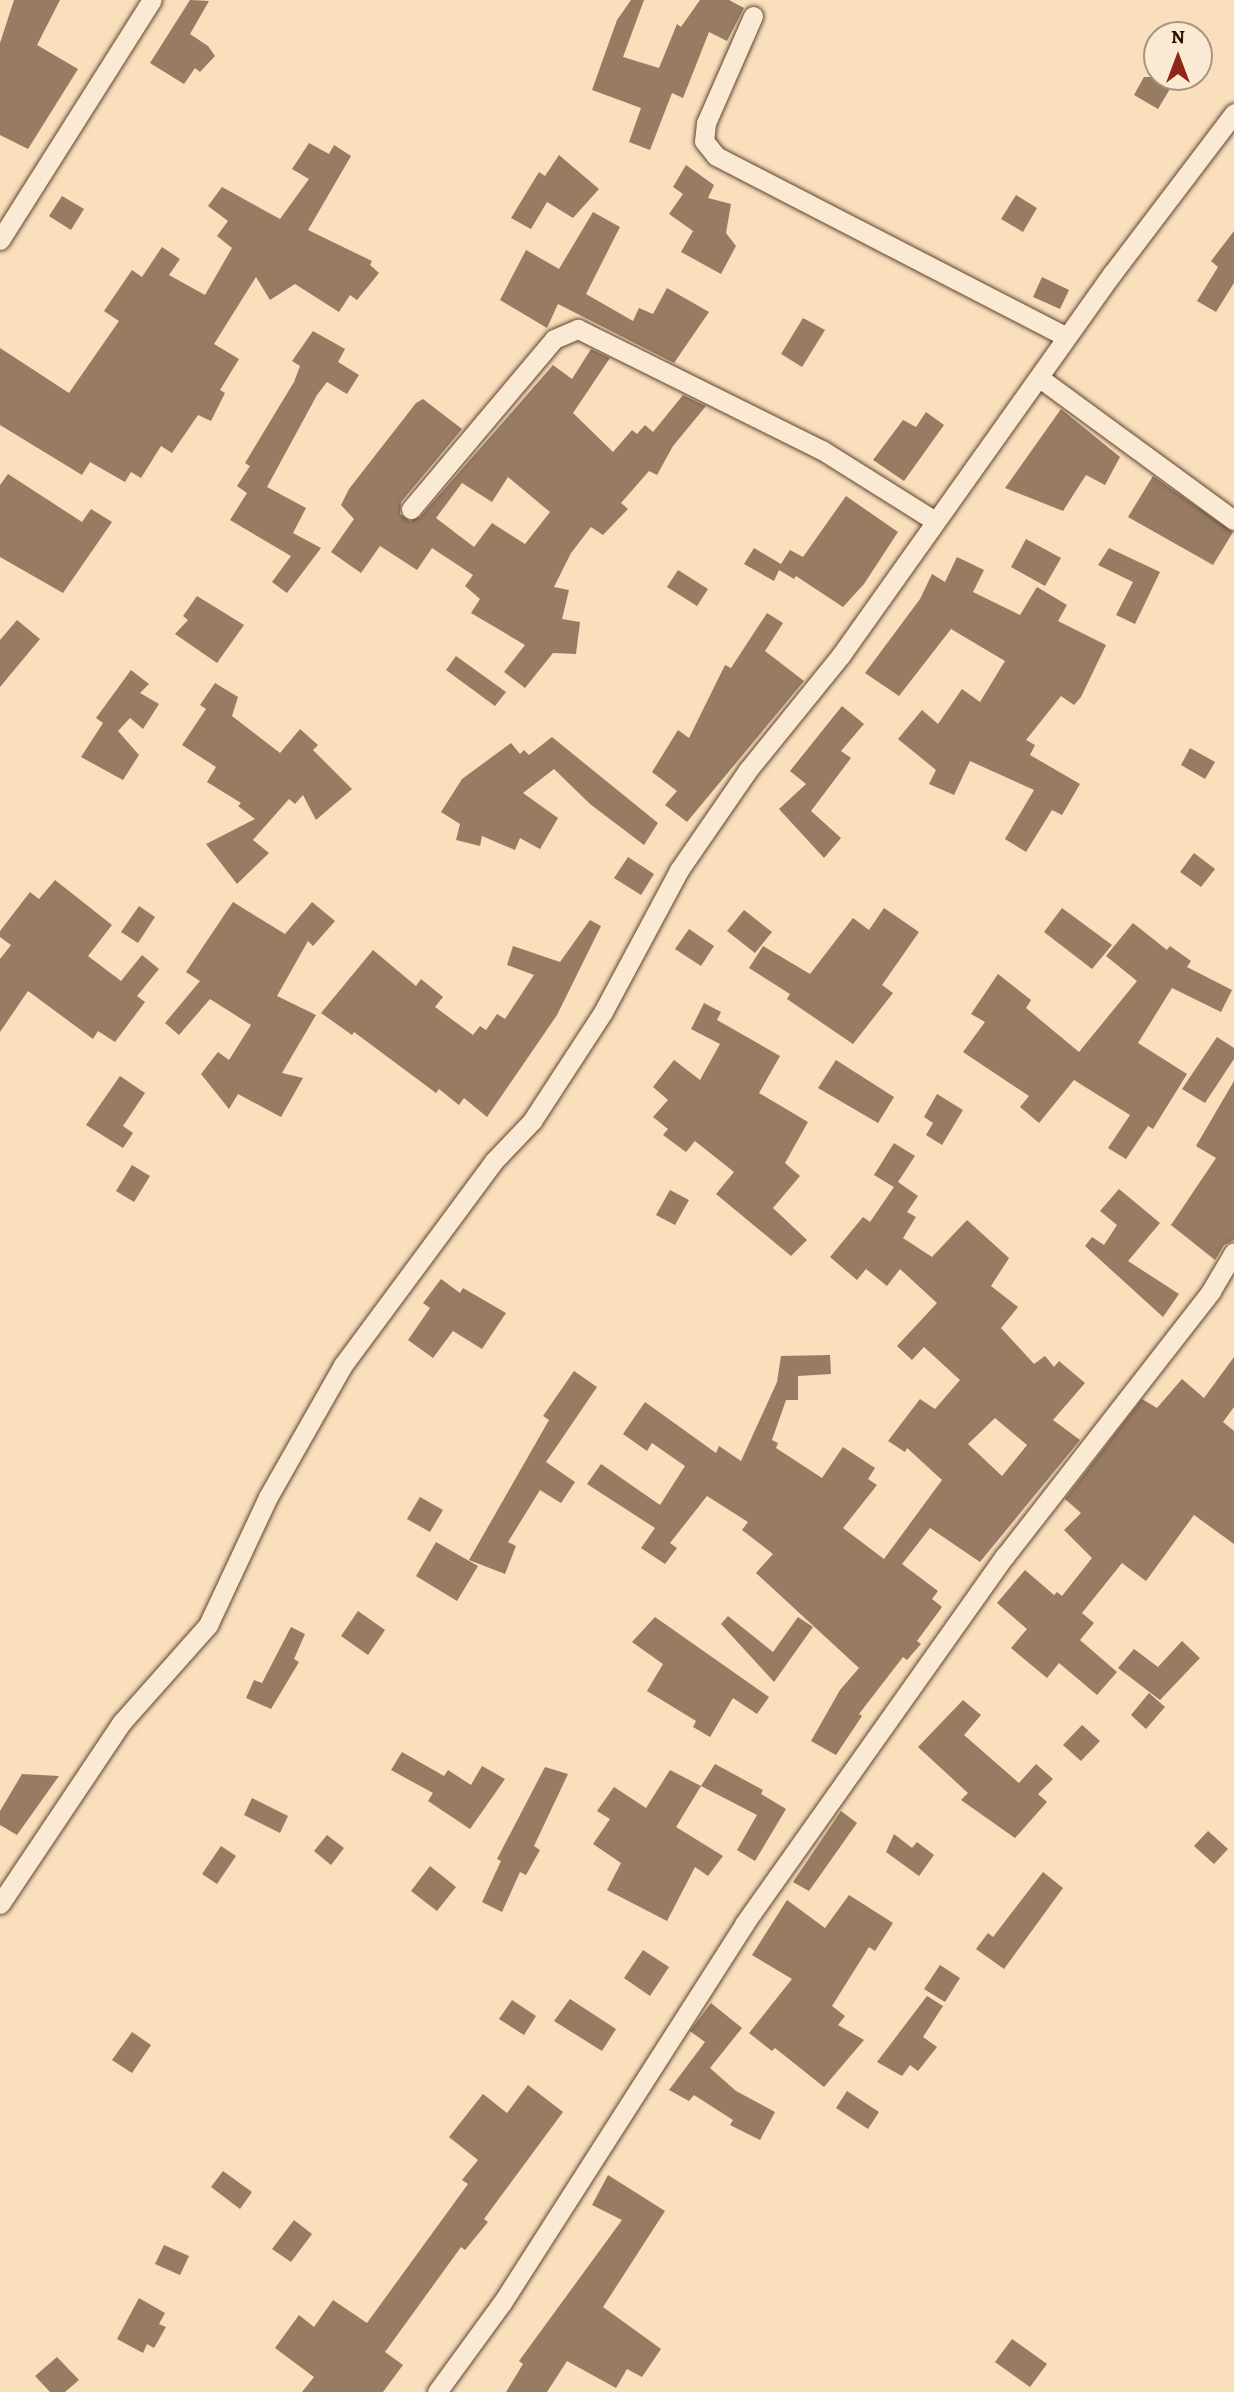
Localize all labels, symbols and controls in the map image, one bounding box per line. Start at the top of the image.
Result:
north arrow [1143,21,1213,91]
text: N [1171,24,1185,50]

